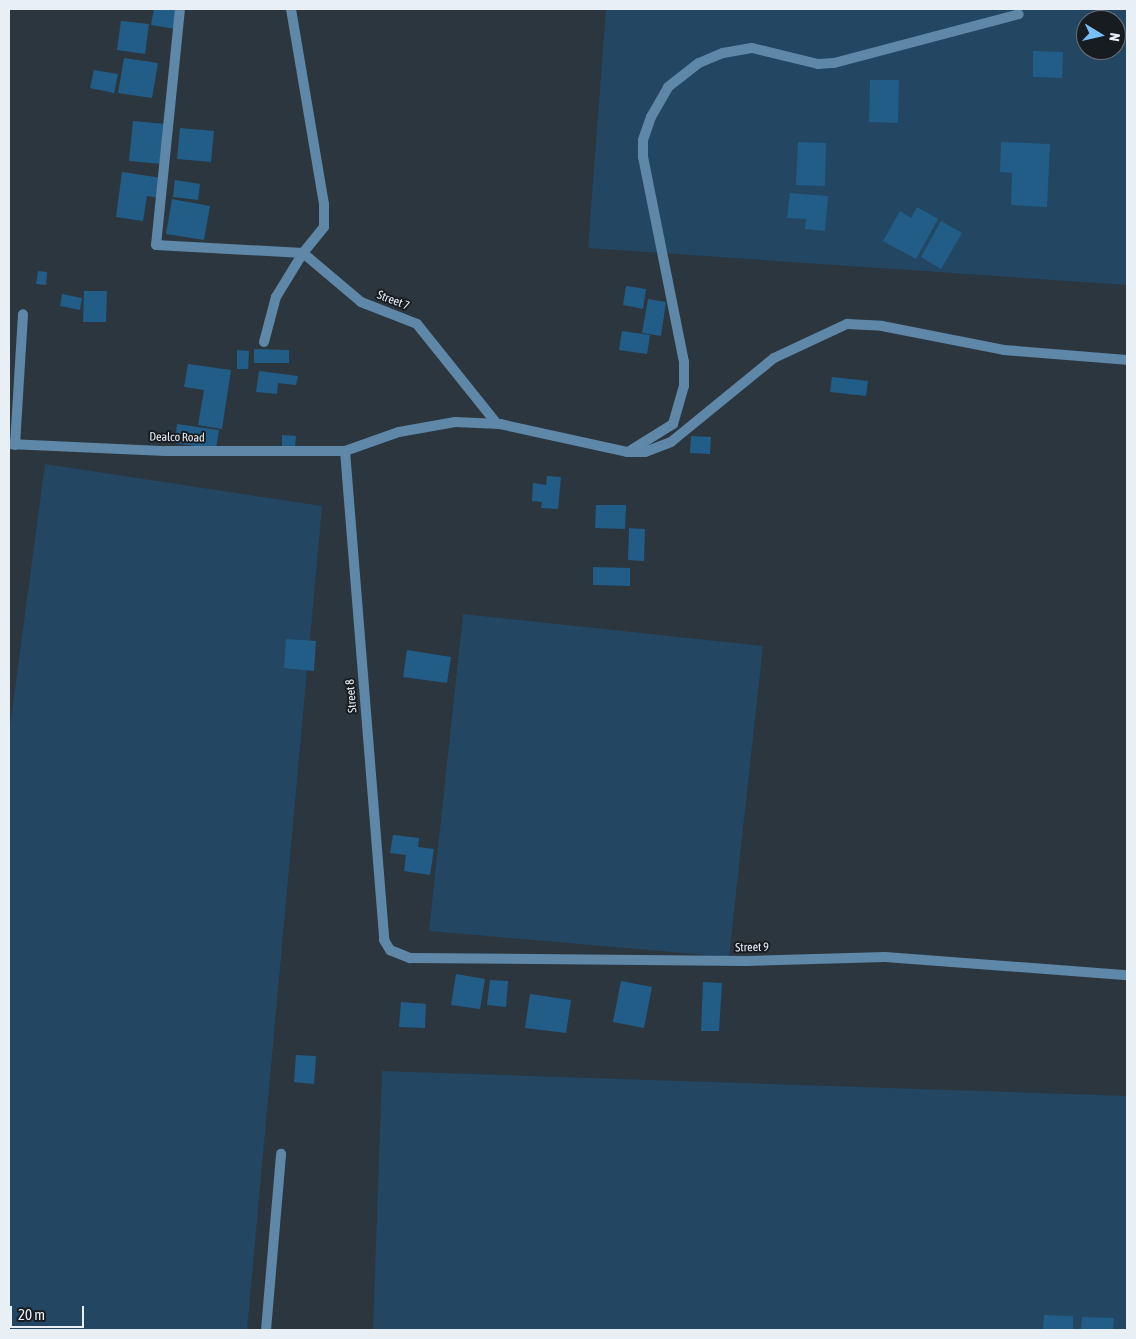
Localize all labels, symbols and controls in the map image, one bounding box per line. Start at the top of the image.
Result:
north arrow [1076,10,1126,60]
text: N [1106,32,1123,43]
street label: Street 7 [375,288,411,314]
street label: Dealco Road [149,430,205,446]
street label: Street 8 [343,679,361,713]
street label: Street 9 [735,941,769,955]
scale bar [12,1296,86,1328]
text: 20 m [18,1306,45,1323]

